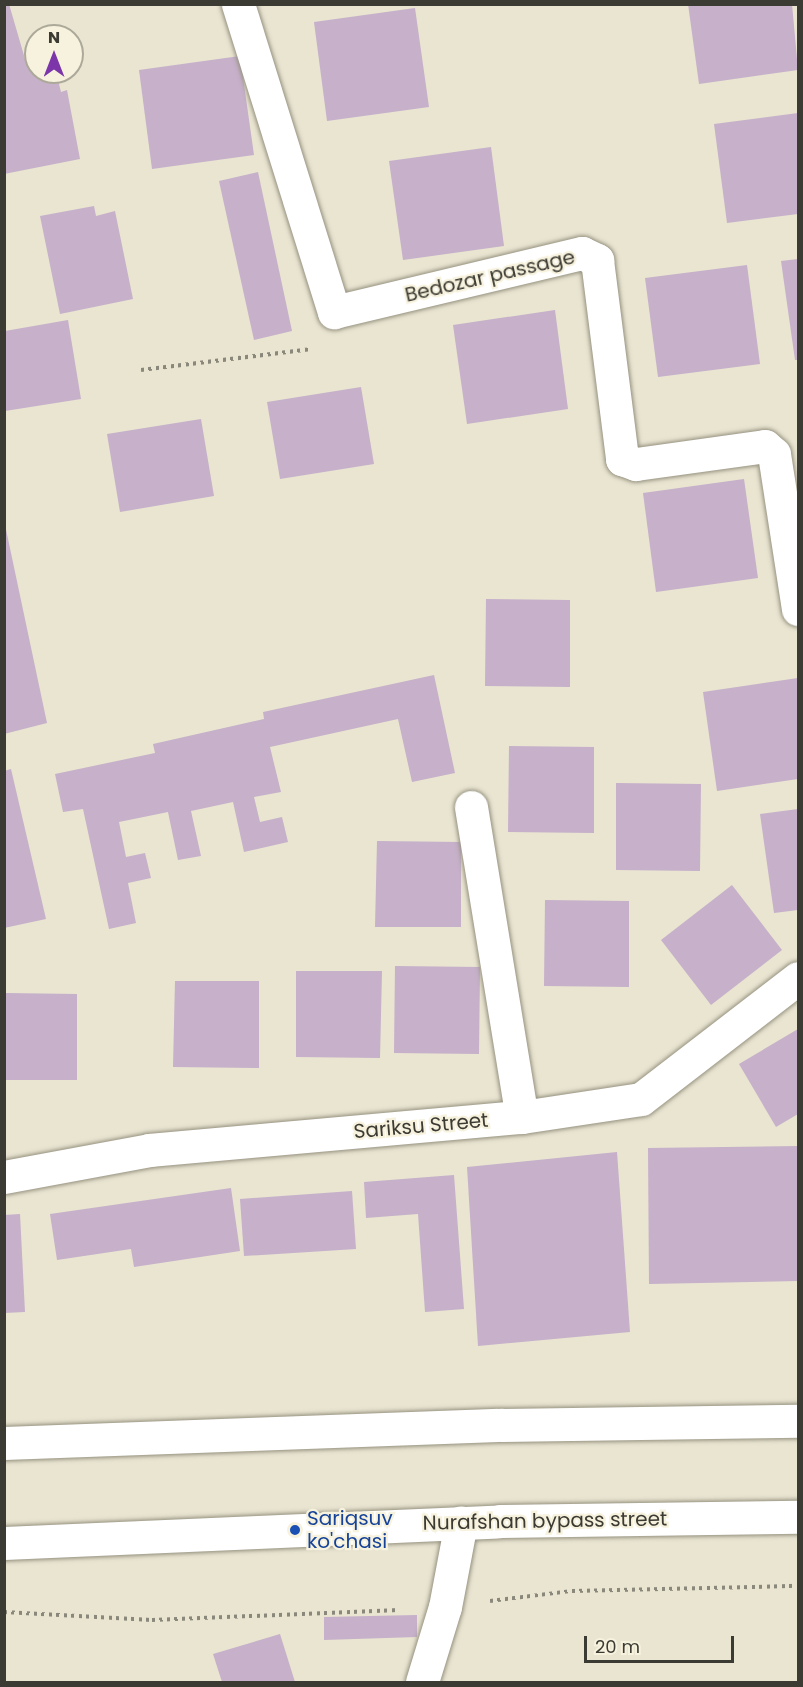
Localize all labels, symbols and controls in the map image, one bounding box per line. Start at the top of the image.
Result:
north arrow [24,24,84,84]
text: N [48,26,60,49]
street label: Bedozar passage [403,245,577,307]
street label: Sariksu Street [353,1108,489,1144]
place label: Sariqsuv ko'chasi [307,1506,393,1553]
street label: Nurafshan bypass street [422,1507,668,1535]
marker: Sariqsuv ko'chasi [288,1523,302,1537]
scale bar [587,1624,737,1662]
text: 20 m [595,1634,640,1659]

